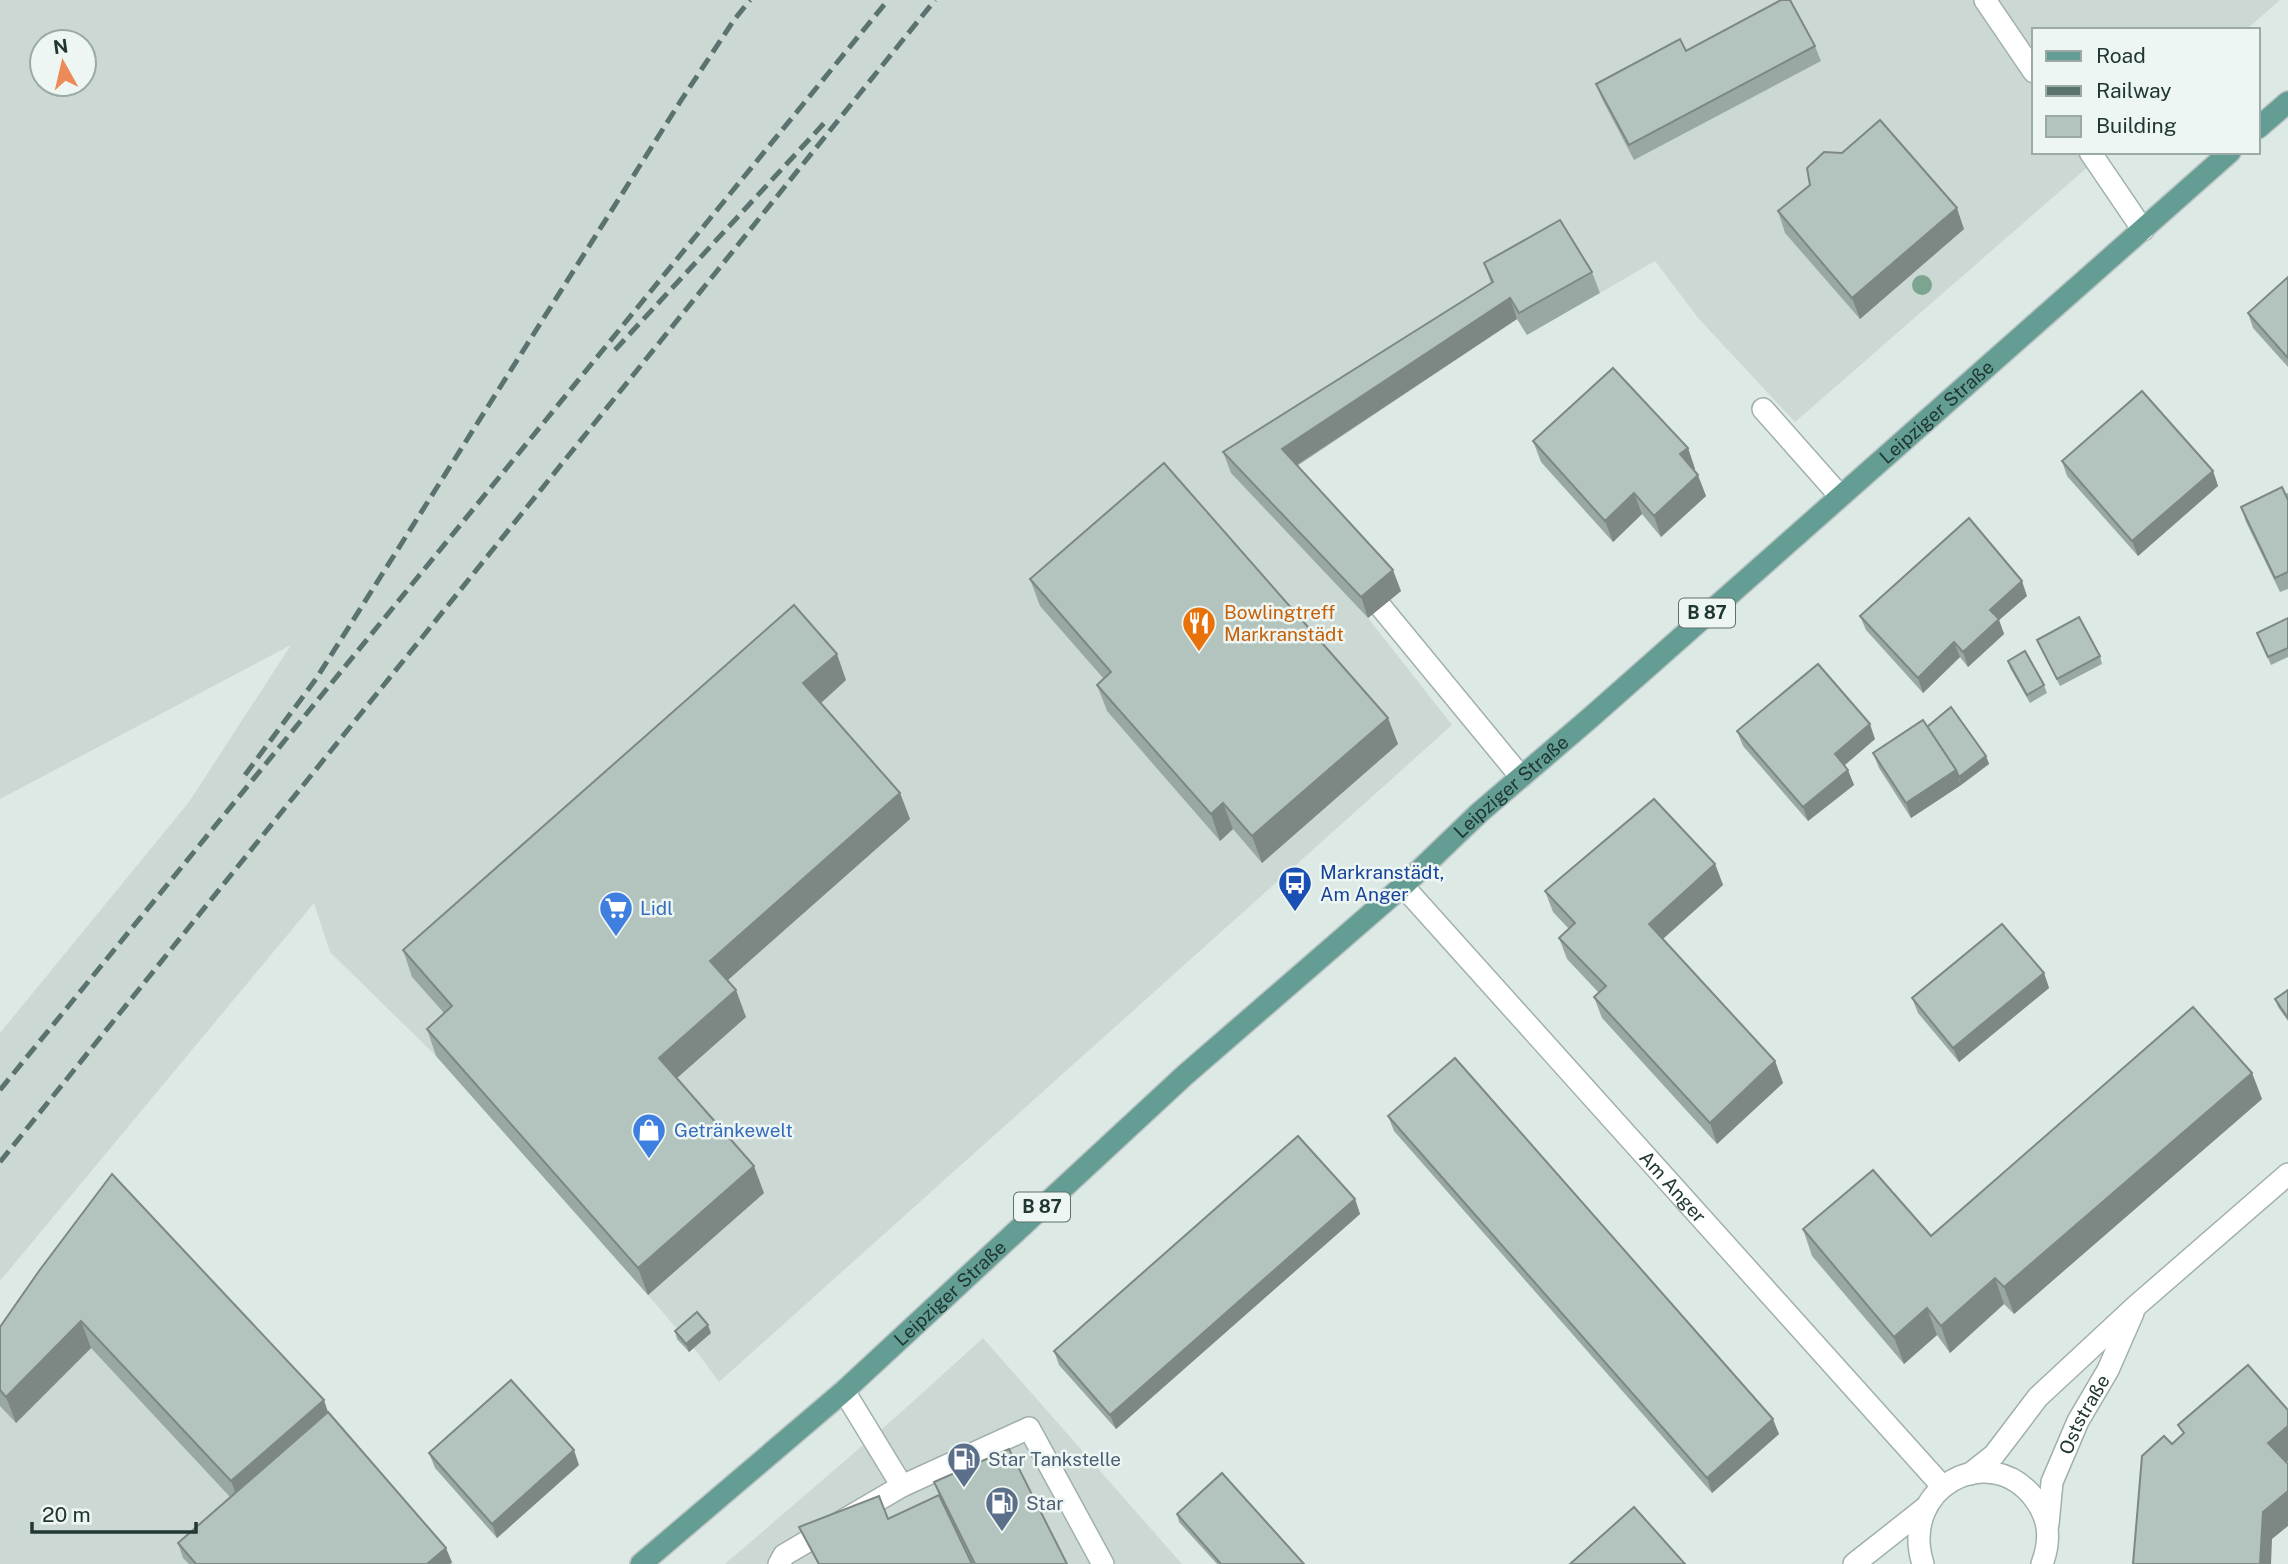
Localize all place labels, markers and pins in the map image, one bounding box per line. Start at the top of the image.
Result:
place label: Bowlingtreff Markranstädt [1224,601,1344,645]
restaurant icon: Bowlingtreff Markranstädt [1180,604,1218,653]
place label: Markranstädt, Am Anger [1320,861,1444,905]
bus stop icon: Markranstädt, Am Anger [1276,864,1314,913]
supermarket icon: Lidl [597,889,635,938]
place label: Lidl [640,897,673,919]
shop icon: Getränkewelt [630,1111,668,1160]
place label: Getränkewelt [674,1119,793,1141]
fuel station icon: Star Tankstelle [945,1440,983,1489]
place label: Star Tankstelle [988,1448,1121,1470]
fuel station icon: Star [983,1484,1021,1533]
place label: Star [1026,1492,1064,1514]

